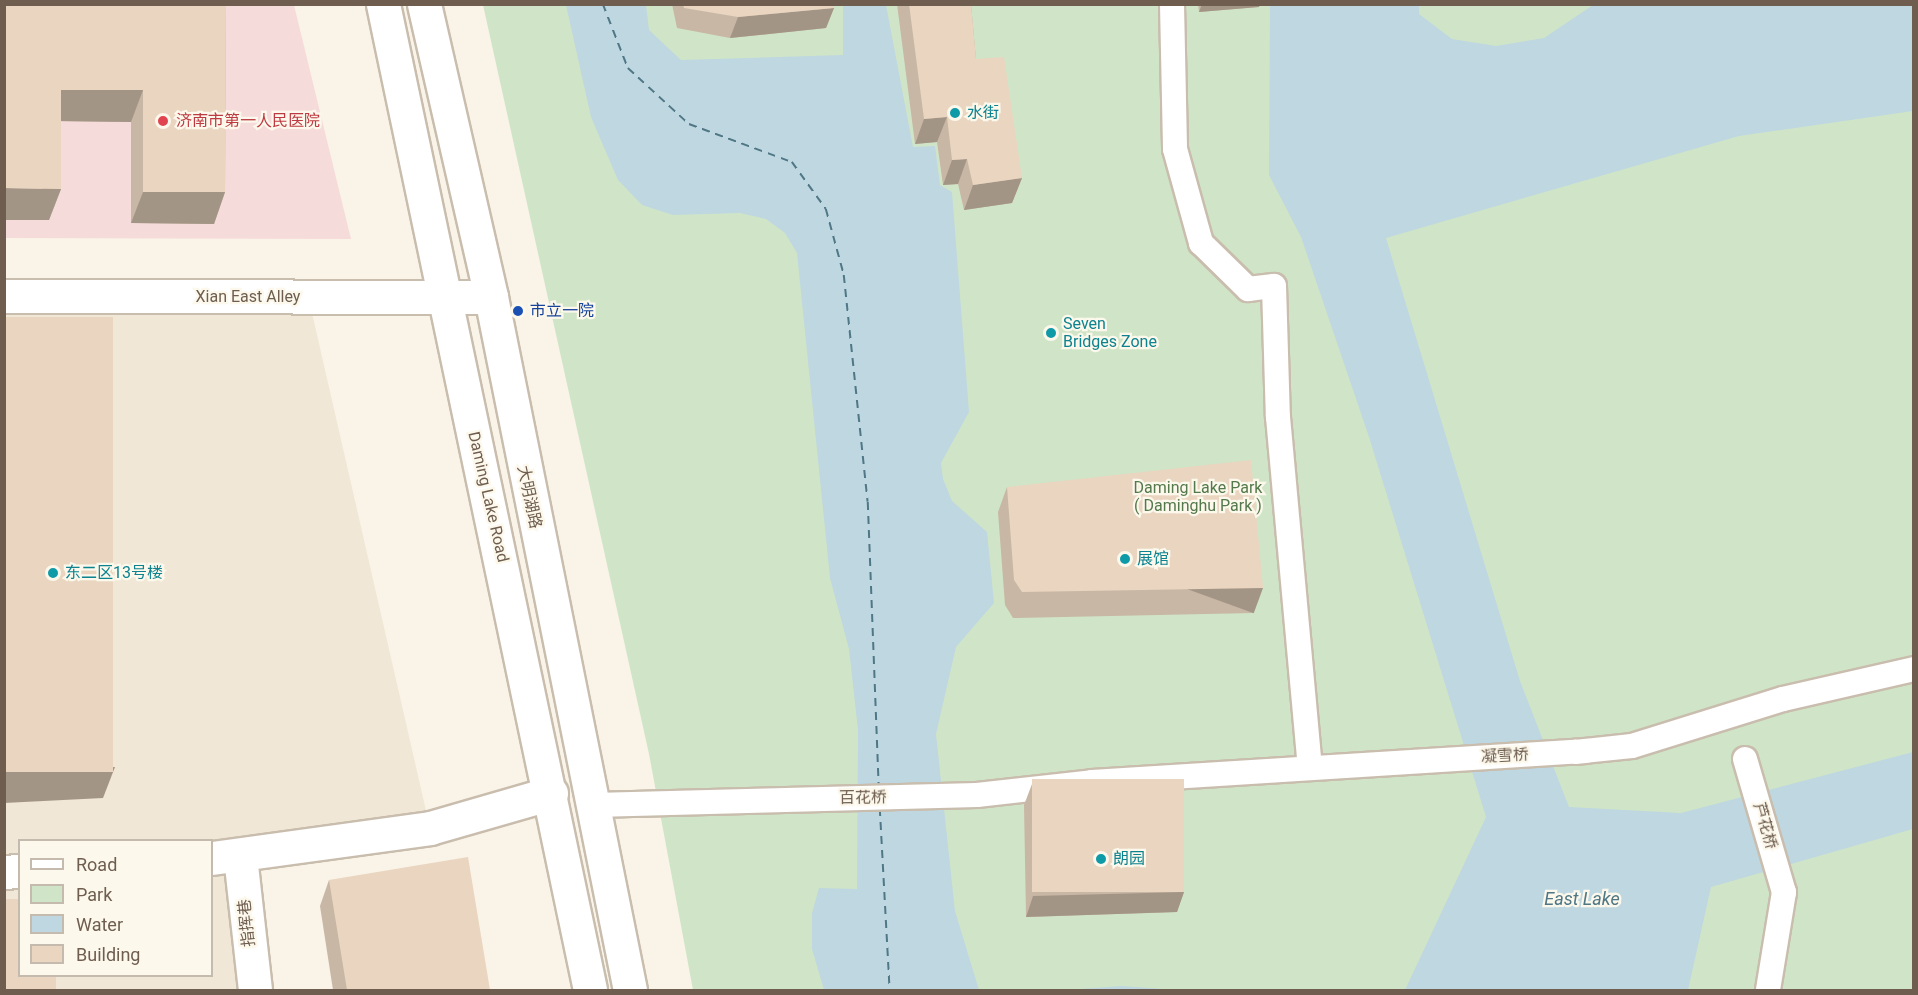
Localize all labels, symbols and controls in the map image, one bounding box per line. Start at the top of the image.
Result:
place label: 水街 [967,103,999,123]
marker: 水街 [948,106,962,120]
place label: 济南市第一人民医院 [176,111,320,131]
marker: 济南市第一人民医院 [154,112,172,130]
street label: Xian East Alley [196,287,300,307]
place label: 市立一院 [530,301,594,321]
marker: 市立一院 [511,304,525,318]
place label: Seven Bridges Zone [1063,314,1157,352]
marker: Seven Bridges Zone [1044,326,1058,340]
street label: Daming Lake Road [464,430,512,564]
street label: 大明湖路 [513,464,545,530]
park label: Daming Lake Park ( Daminghu Park ) [1134,478,1262,516]
place label: 展馆 [1137,549,1169,569]
marker: 展馆 [1118,552,1132,566]
place label: 东二区13号楼 [65,563,163,583]
marker: 东二区13号楼 [46,566,60,580]
street label: 凝雪桥 [1481,745,1529,767]
street label: 百花桥 [839,788,887,808]
street label: 芦花桥 [1749,800,1781,852]
legend [18,839,213,977]
place label: 朗园 [1113,849,1145,869]
marker: 朗园 [1094,852,1108,866]
text: Road [76,854,117,875]
text: Park [76,884,112,905]
water label: East Lake [1544,888,1620,910]
street label: 指挥巷 [235,898,259,948]
text: Water [76,914,123,935]
text: Building [76,944,140,965]

